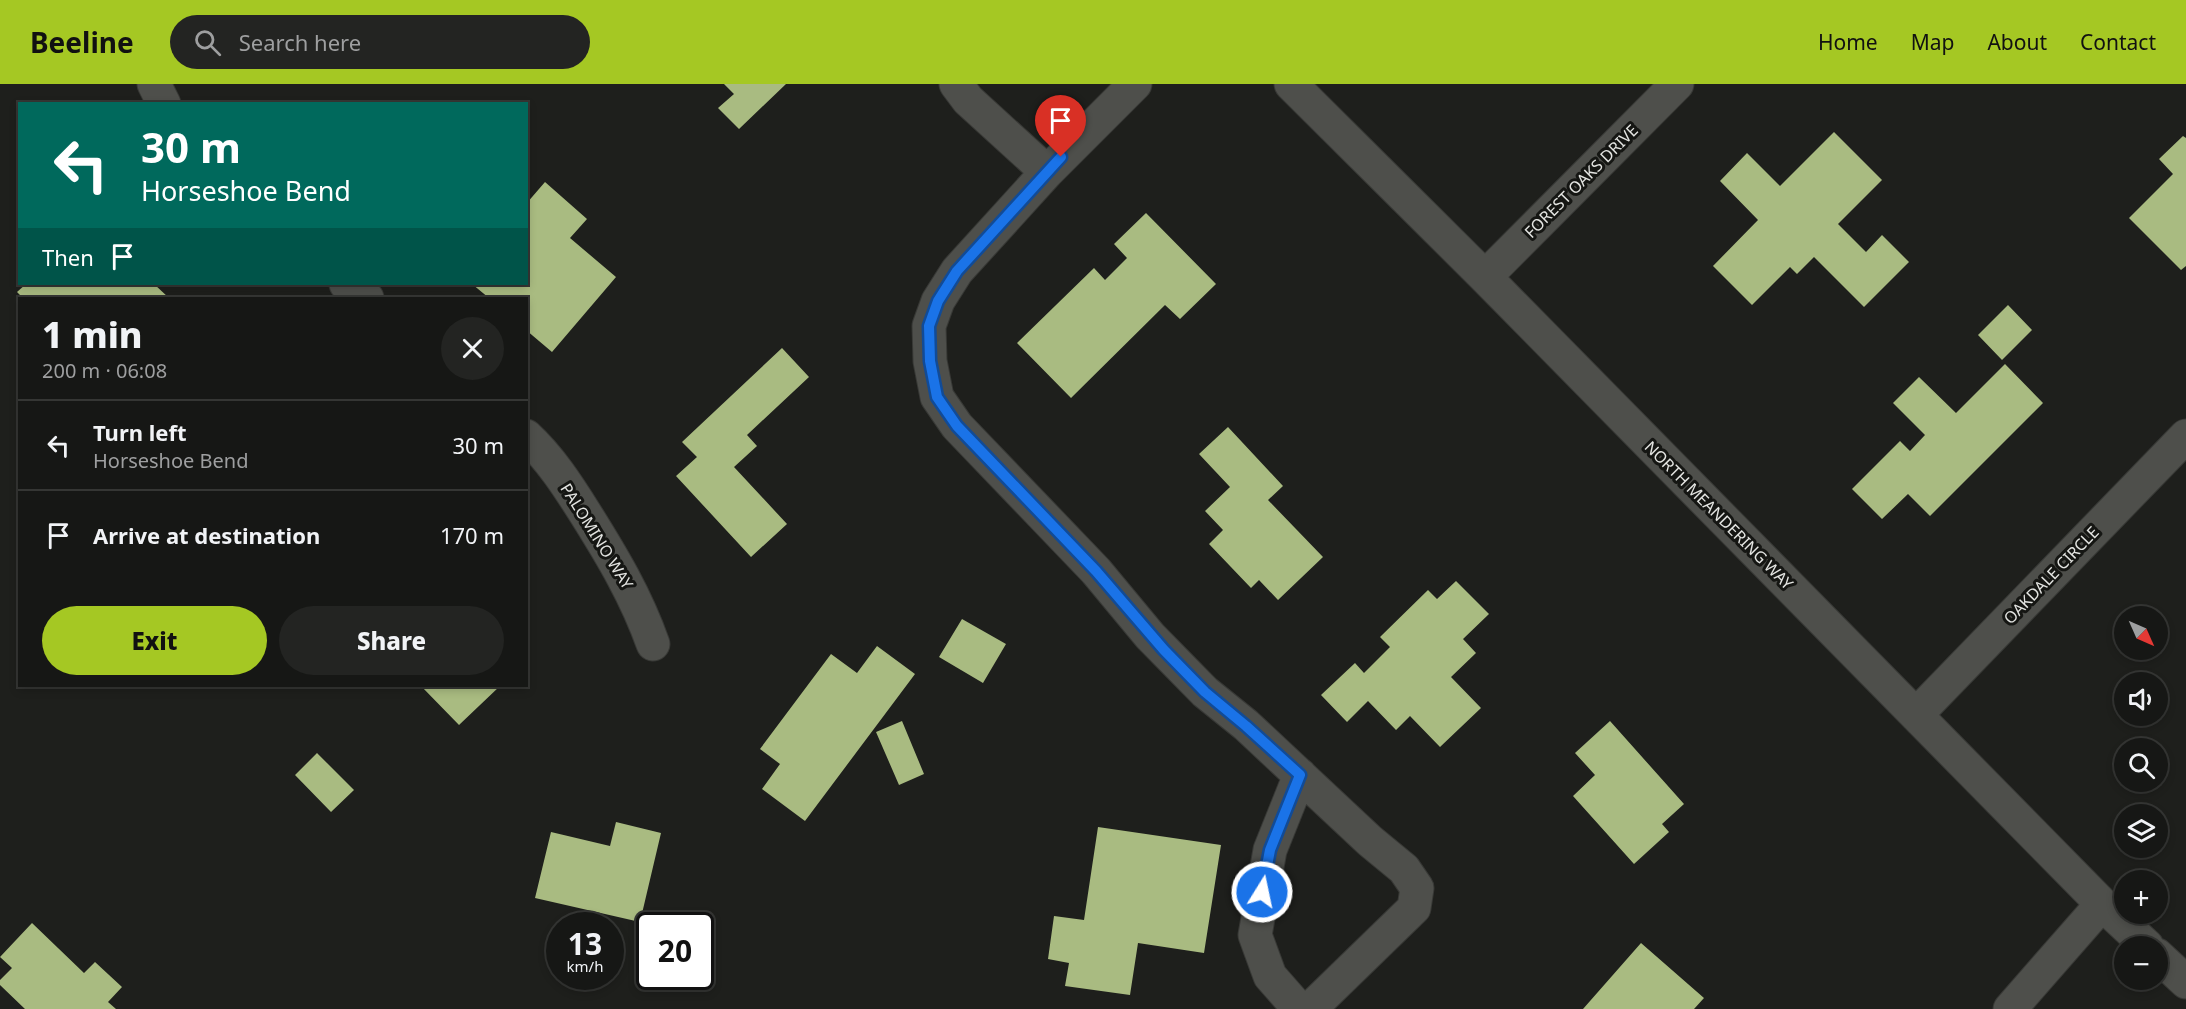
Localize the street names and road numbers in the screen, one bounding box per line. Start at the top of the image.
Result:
street label: FOREST OAKS DRIVE [1519,119,1643,243]
street label: NORTH MEANDERING WAY [1640,436,1799,595]
street label: PALOMINO WAY [556,479,639,594]
street label: OAKDALE CIRCLE [1999,521,2103,629]

